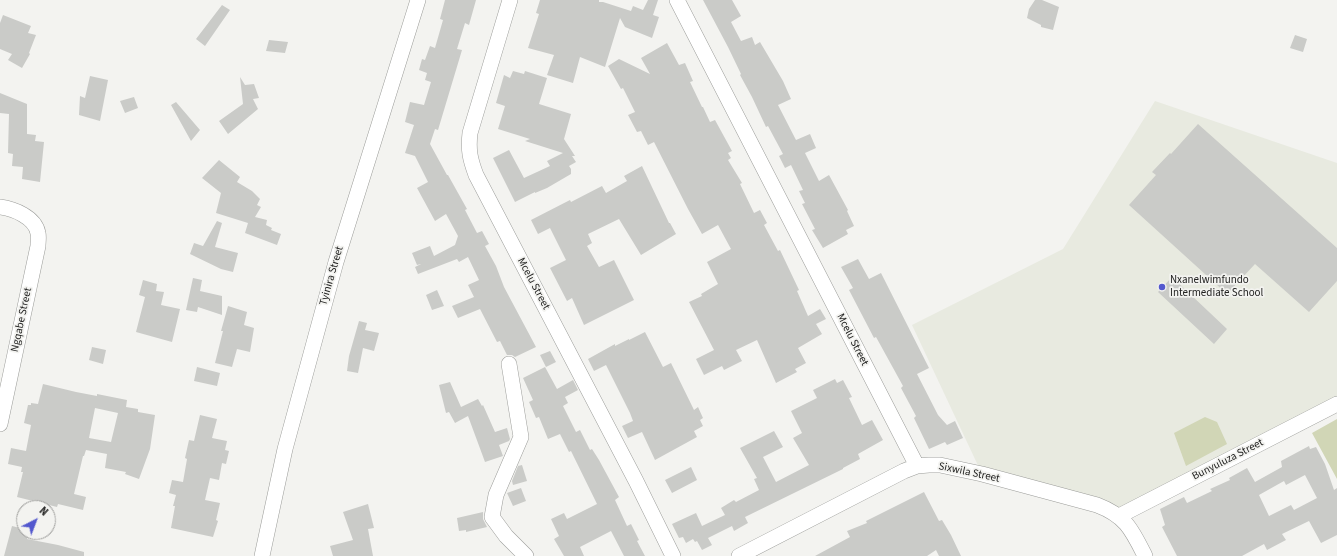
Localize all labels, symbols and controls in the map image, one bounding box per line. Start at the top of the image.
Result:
street label: Tyinira Street [317,245,347,307]
street label: Mcelu Street [514,256,552,312]
place label: Nxanelwimfundo Intermediate School [1170,274,1263,300]
marker: Nxanelwimfundo Intermediate School [1157,282,1167,292]
street label: Ngqabe Street [9,287,35,353]
street label: Mcelu Street [833,312,871,368]
street label: Bunyuluza Street [1190,436,1266,484]
street label: Sixwila Street [937,460,1001,486]
north arrow [16,500,56,540]
text: N [36,503,51,519]

